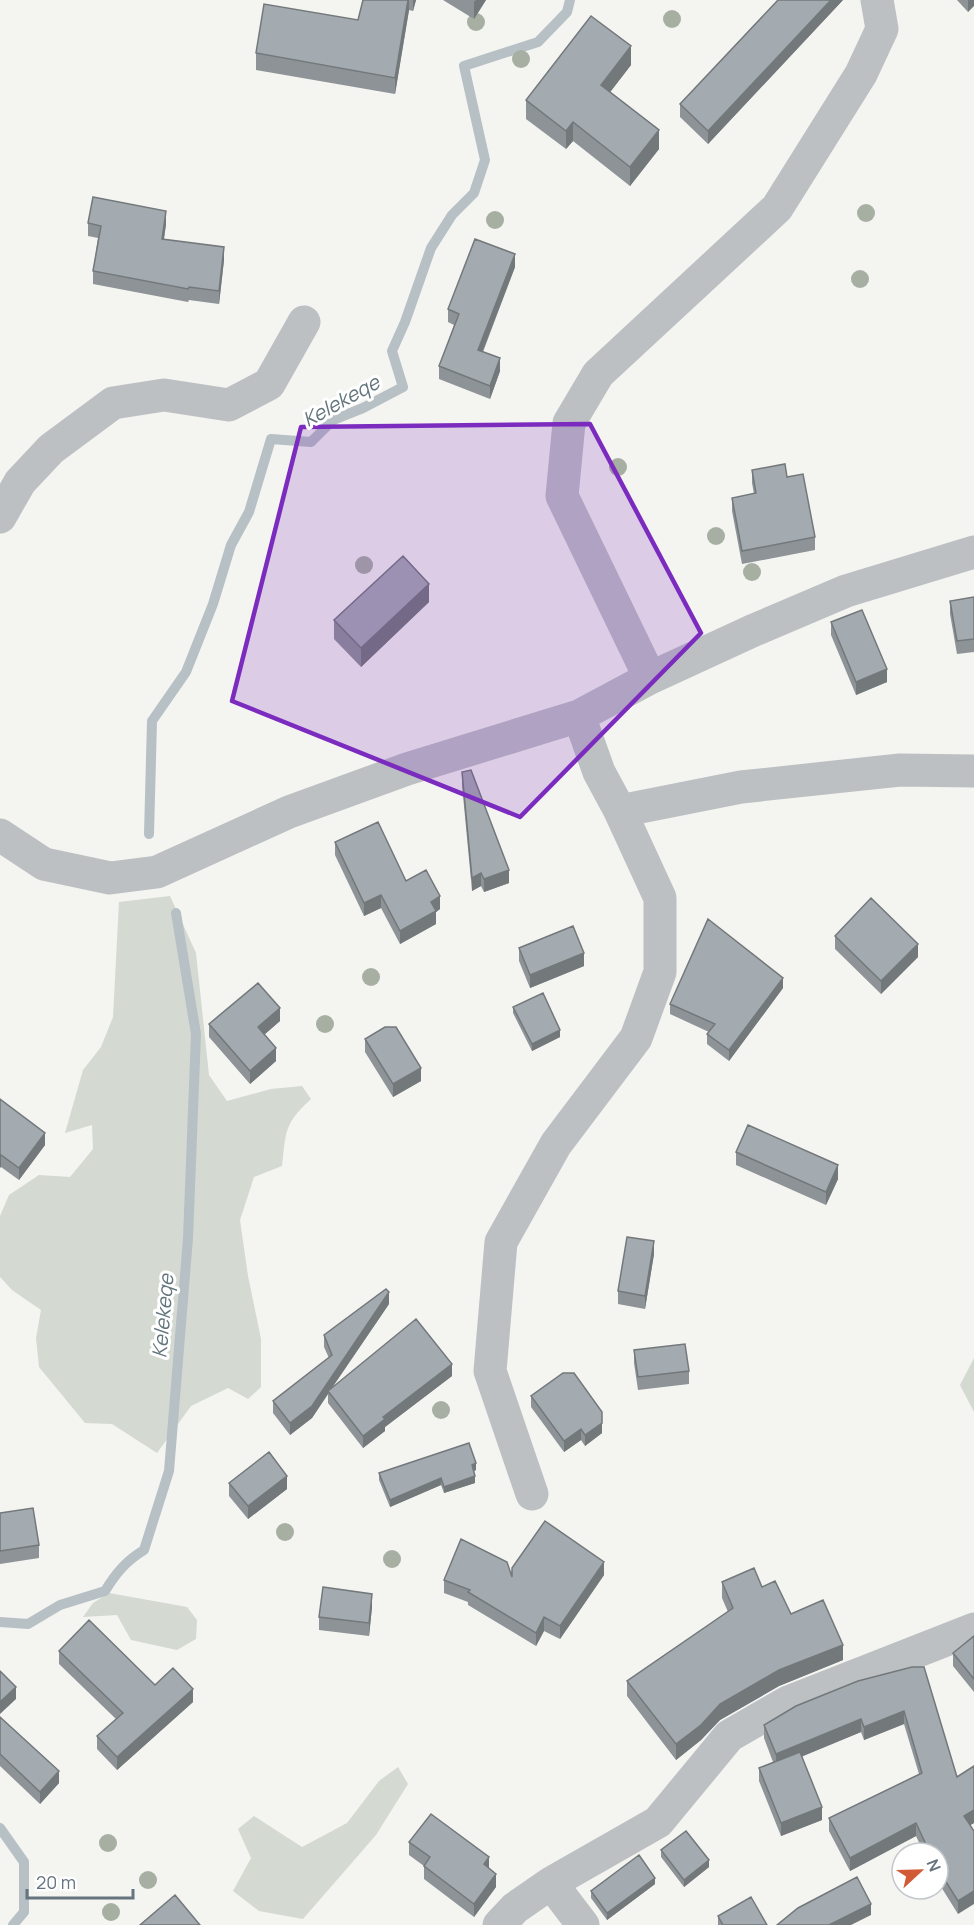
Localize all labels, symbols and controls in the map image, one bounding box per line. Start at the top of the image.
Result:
water label: Kelekeqe [297,368,385,433]
water label: Kelekeqe [145,1272,180,1359]
north arrow [890,1841,950,1901]
text: N [922,1856,946,1875]
scale bar [27,1862,134,1900]
text: 20 m [36,1870,76,1894]

